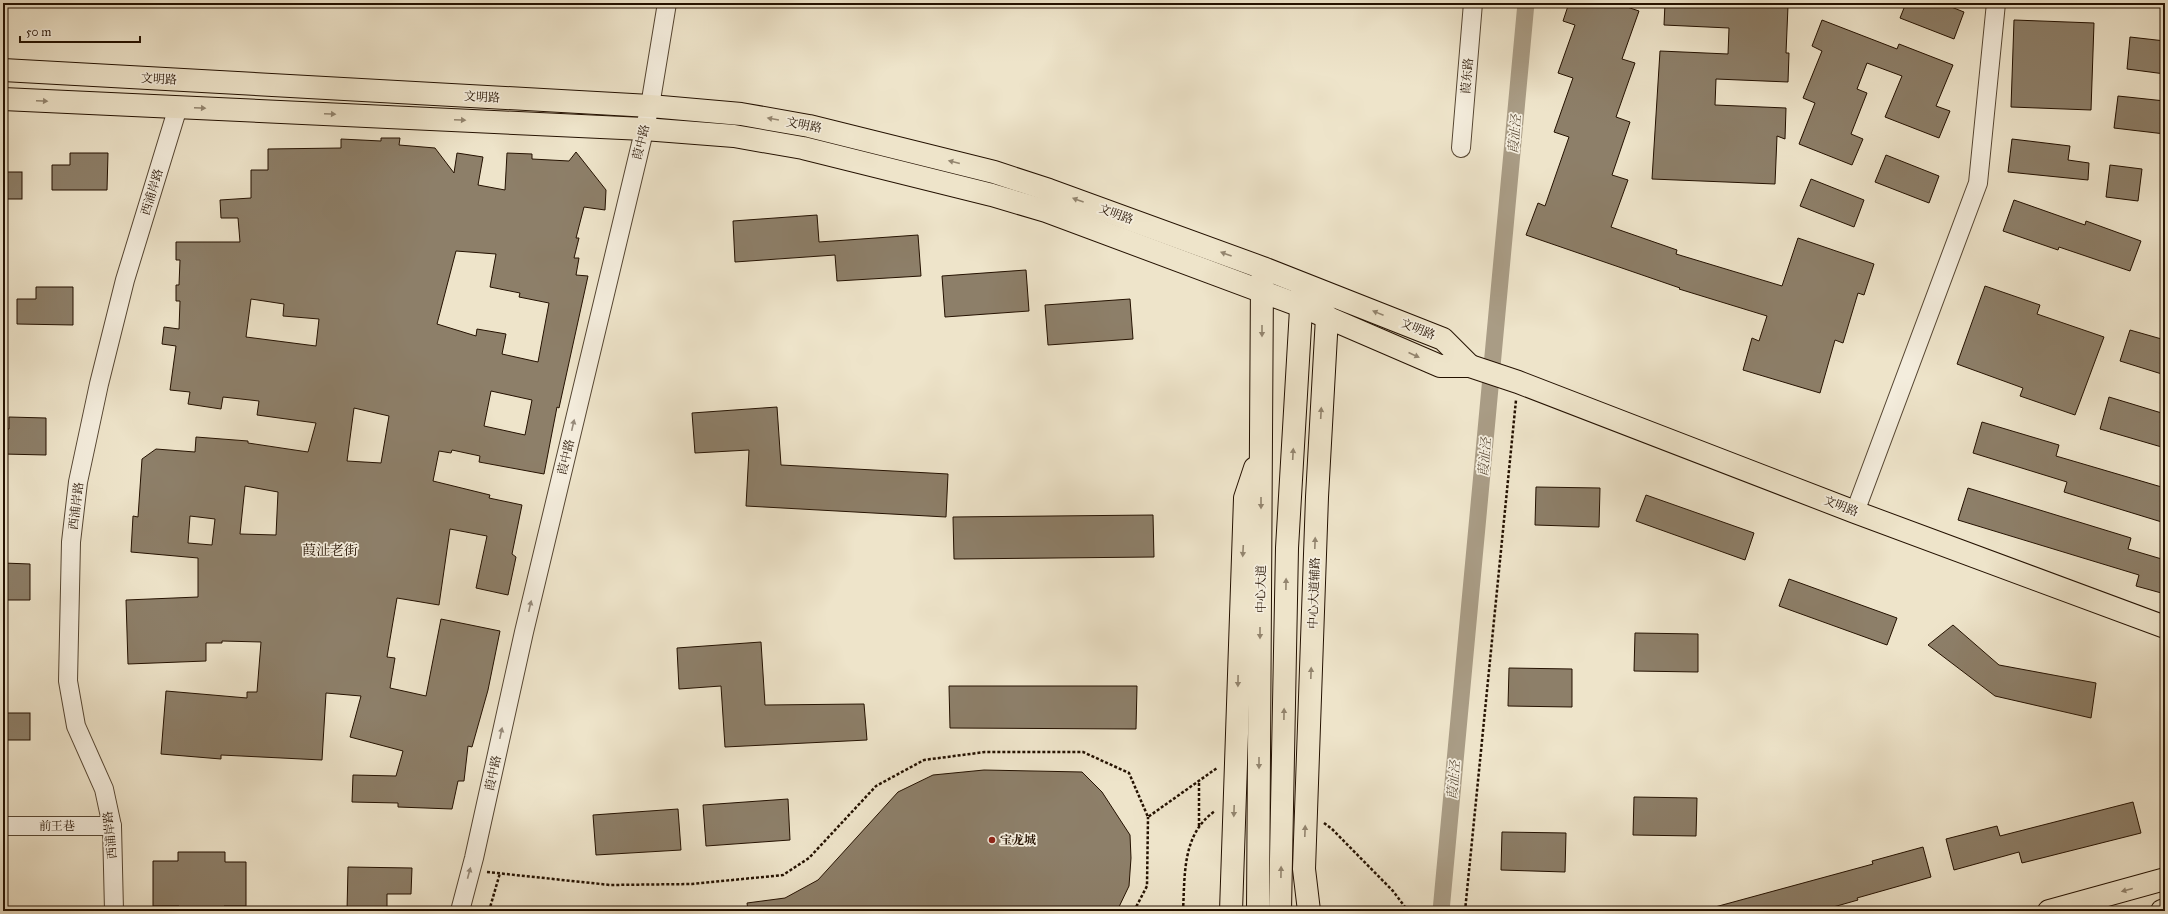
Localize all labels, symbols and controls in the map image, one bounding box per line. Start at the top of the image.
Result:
scale bar [20,18,140,44]
text: 50 m [26,25,51,39]
street label: 葭东路 [1458,57,1476,95]
street label: 文明路 [141,71,177,87]
street label: 文明路 [464,89,500,105]
one-way arrow [36,98,48,105]
one-way arrow [194,105,206,112]
one-way arrow [324,111,336,118]
water label: 葭沚泾 [1505,113,1525,154]
street label: 文明路 [785,115,823,135]
one-way arrow [767,116,779,122]
one-way arrow [454,117,466,124]
street label: 葭中路 [630,123,652,161]
one-way arrow [948,159,960,165]
street label: 西浦岸路 [138,167,166,217]
one-way arrow [1071,197,1083,203]
street label: 文明路 [1097,201,1135,227]
one-way arrow [1220,251,1232,257]
one-way arrow [1371,309,1383,315]
street label: 文明路 [1399,316,1437,342]
one-way arrow [1259,325,1265,338]
one-way arrow [1408,352,1420,358]
one-way arrow [1318,407,1325,419]
one-way arrow [571,419,577,431]
water label: 葭沚泾 [1475,436,1495,477]
street label: 葭中路 [555,438,577,476]
one-way arrow [1289,448,1296,460]
street label: 西浦岸路 [66,481,86,531]
street label: 文明路 [1822,493,1860,519]
one-way arrow [1258,497,1264,510]
one-way arrow [1312,536,1318,549]
district label: 葭沚老街 [302,542,358,559]
one-way arrow [1240,545,1246,558]
street label: 中心大道辅路 [1306,557,1322,629]
street label: 中心大道 [1254,565,1268,613]
one-way arrow [1283,578,1290,590]
one-way arrow [527,600,533,612]
one-way arrow [1257,627,1263,640]
one-way arrow [1308,666,1314,679]
one-way arrow [1235,675,1241,688]
one-way arrow [1281,707,1287,720]
one-way arrow [499,727,505,739]
street label: 葭中路 [482,754,504,792]
one-way arrow [1256,757,1262,770]
water label: 葭沚泾 [1444,759,1464,800]
one-way arrow [1231,805,1238,817]
street label: 西浦岸路 [101,810,119,860]
street label: 前王巷 [39,819,75,833]
one-way arrow [1302,825,1309,837]
place label: 宝龙城 [1000,833,1036,847]
marker: 宝龙城 [987,835,997,845]
one-way arrow [1278,865,1284,878]
one-way arrow [467,867,473,879]
one-way arrow [2121,887,2134,893]

